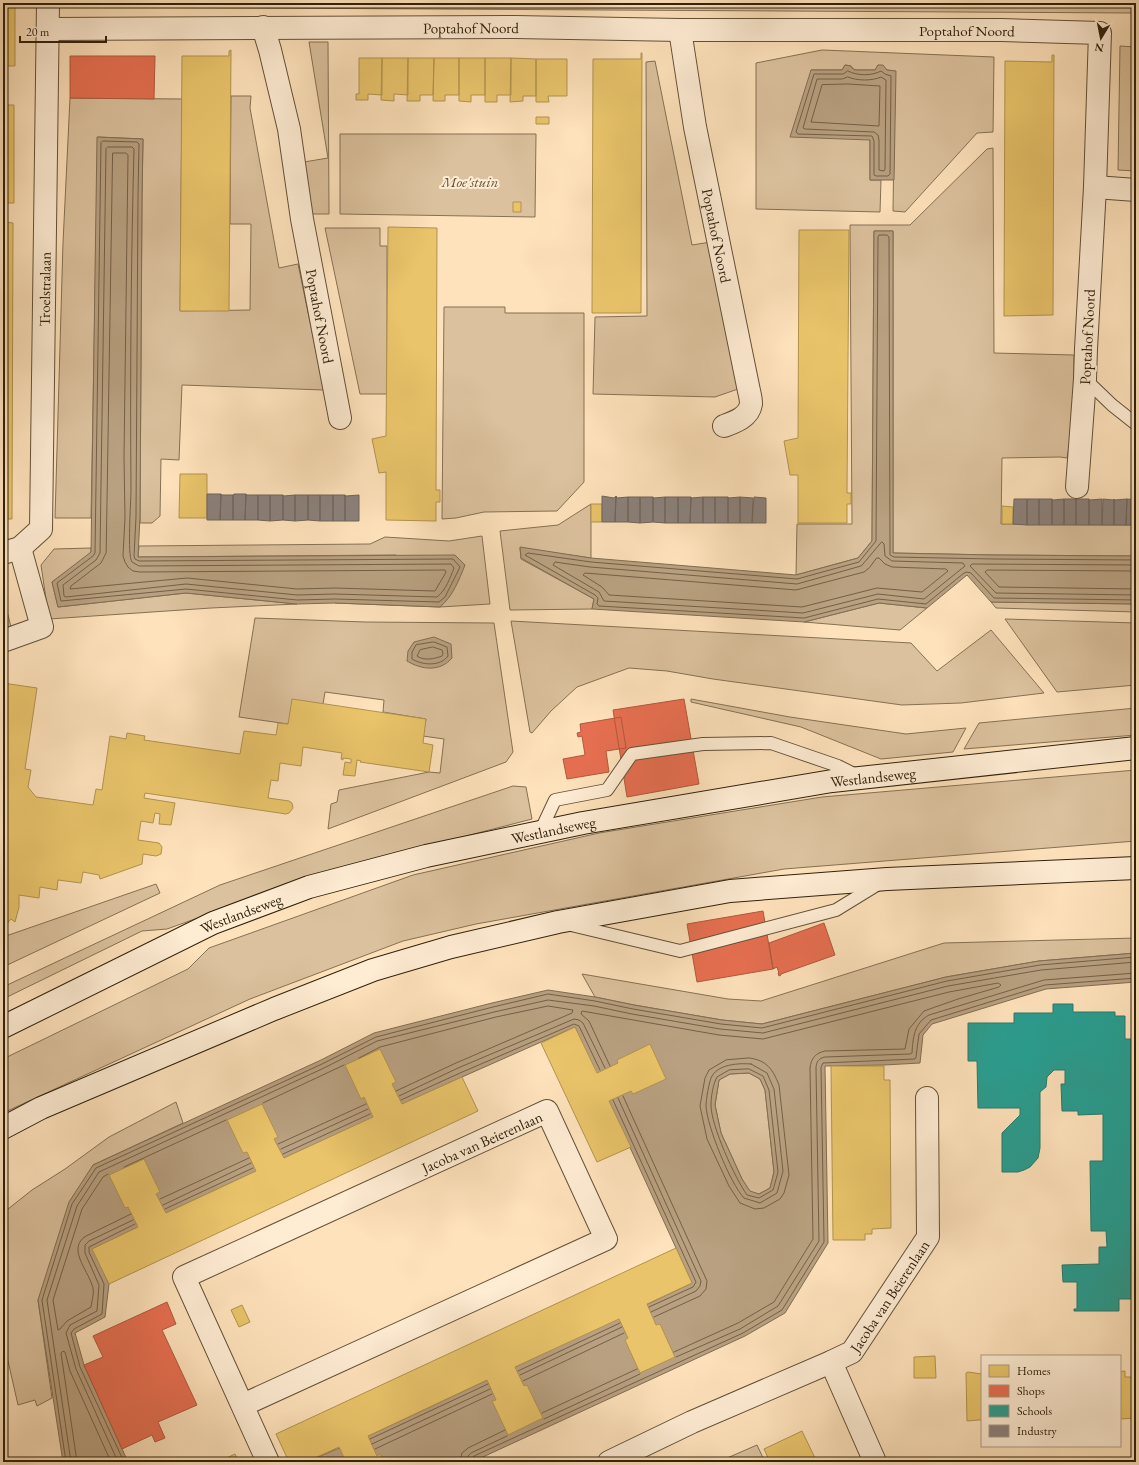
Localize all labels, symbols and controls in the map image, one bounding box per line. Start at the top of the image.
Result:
street label: Poptahof Noord [423,17,519,37]
scale bar [20,18,106,44]
north arrow [1081,18,1121,58]
street label: Poptahof Noord [919,21,1016,40]
text: 20 m [26,24,50,40]
text: N [1094,40,1105,56]
park label: Moe'stuin [441,172,499,191]
street label: Poptahof Noord [698,187,736,285]
street label: Troelstralaan [34,252,54,326]
street label: Poptahof Noord [302,267,339,365]
street label: Poptahof Noord [1075,288,1099,385]
street label: Westlandseweg [829,762,917,791]
street label: Westlandseweg [509,811,597,847]
street label: Westlandseweg [197,888,285,937]
street label: Jacoba van Beierenlaan [417,1107,546,1178]
street label: Jacoba van Beierenlaan [844,1236,933,1357]
legend [981,1355,1121,1447]
text: Homes [1017,1363,1051,1379]
text: Shops [1017,1383,1045,1399]
text: Schools [1017,1403,1052,1419]
text: Industry [1017,1423,1057,1439]

